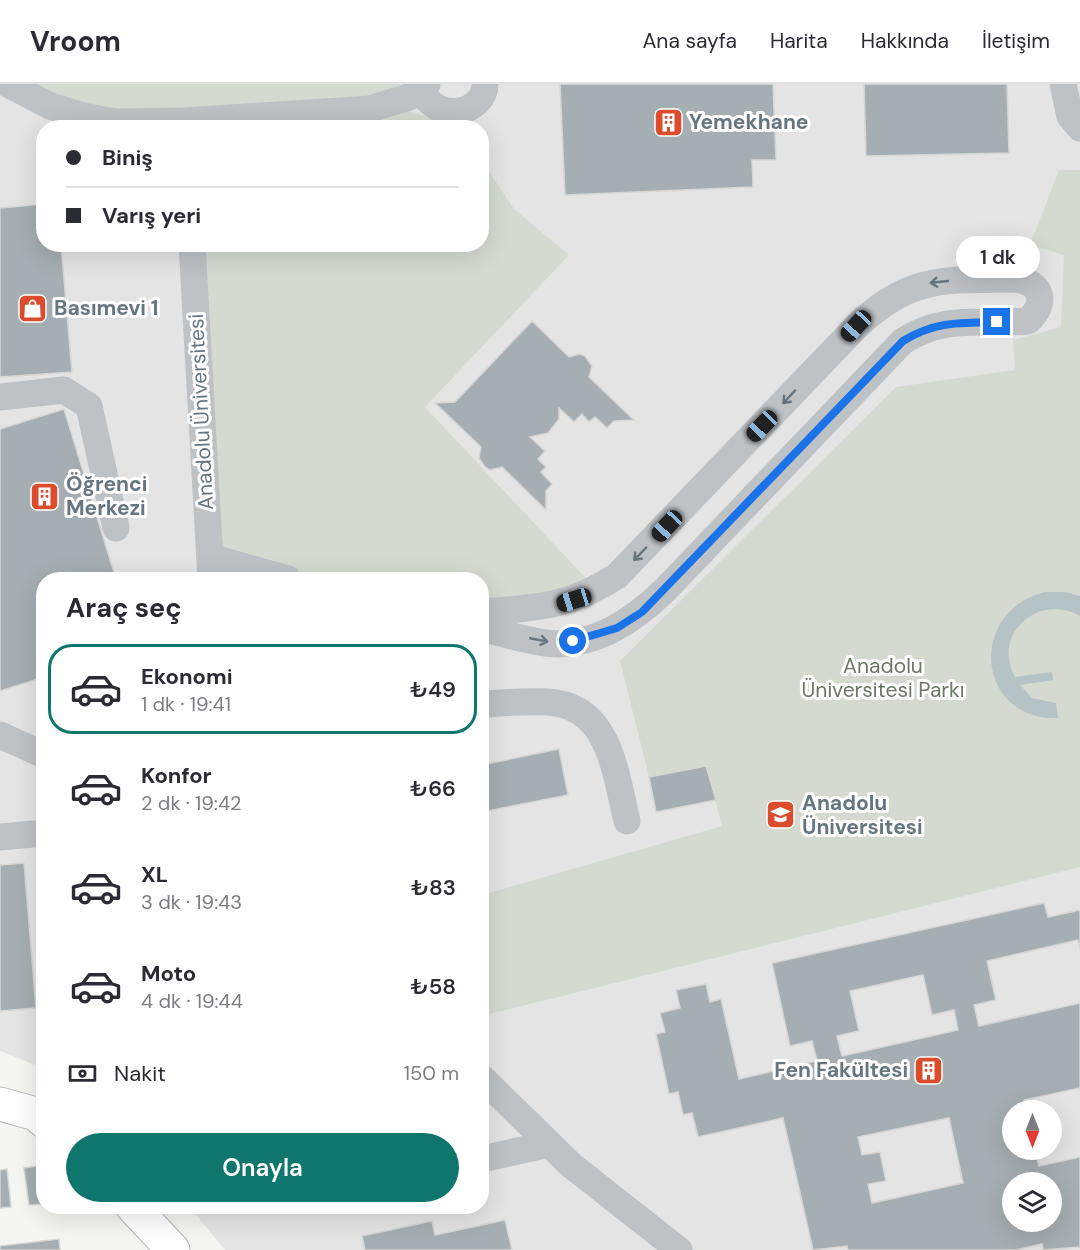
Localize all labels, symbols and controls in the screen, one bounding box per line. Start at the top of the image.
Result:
text: Vroom [30,23,121,60]
text: Ana sayfa [642,27,737,55]
text: Harita [770,27,828,55]
text: Hakkında [861,27,949,55]
text: İletişim [982,27,1050,55]
building icon: Yemekhane [652,106,684,138]
place label: Yemekhane [689,108,809,136]
text: Biniş [102,143,153,172]
text: Varış yeri [102,201,201,230]
callout: 1 dk [955,235,1039,277]
text: 1 dk [980,244,1016,270]
one-way arrow [930,276,950,287]
shop icon: Basımevi 1 [17,292,49,324]
place label: Basımevi 1 [54,294,159,322]
car [837,307,875,345]
route end [983,308,1010,335]
street label: Anadolu Üniversitesi [182,313,220,511]
one-way arrow [781,390,796,405]
car [743,407,781,445]
place label: Öğrenci Merkezi [66,470,147,522]
building icon: Öğrenci Merkezi [29,480,61,512]
car [648,507,686,545]
one-way arrow [633,547,647,562]
car [554,586,594,614]
text: Araç seç [66,590,182,625]
route start [559,627,586,654]
one-way arrow [529,635,548,646]
park label: Anadolu Üniversitesi Parkı [802,652,964,704]
icon: car [69,662,123,716]
text: Ekonomi [141,662,233,691]
text: ₺49 [410,675,456,704]
text: 1 dk · 19:41 [141,691,231,717]
icon: car [69,761,123,815]
text: Konfor [141,761,212,790]
text: ₺66 [410,774,456,803]
place label: Anadolu Üniversitesi [802,789,923,841]
text: 2 dk · 19:42 [141,790,242,816]
school or university icon: Anadolu Üniversitesi [765,799,797,831]
icon: car [69,860,123,914]
text: XL [141,860,168,889]
text: ₺83 [411,873,456,902]
text: 3 dk · 19:43 [141,889,242,915]
icon: car [69,959,123,1013]
text: Moto [141,959,196,988]
text: ₺58 [411,972,456,1001]
text: 4 dk · 19:44 [141,988,243,1014]
building icon: Fen Fakültesi [913,1054,945,1086]
place label: Fen Fakültesi [774,1056,908,1084]
icon: cash [66,1057,99,1090]
text: Nakit [114,1059,166,1088]
text: 150 m [404,1060,459,1086]
north arrow [1002,1100,1062,1160]
map controls [1002,1100,1062,1232]
button: Onayla [66,1133,459,1202]
button: layers [1002,1172,1062,1232]

